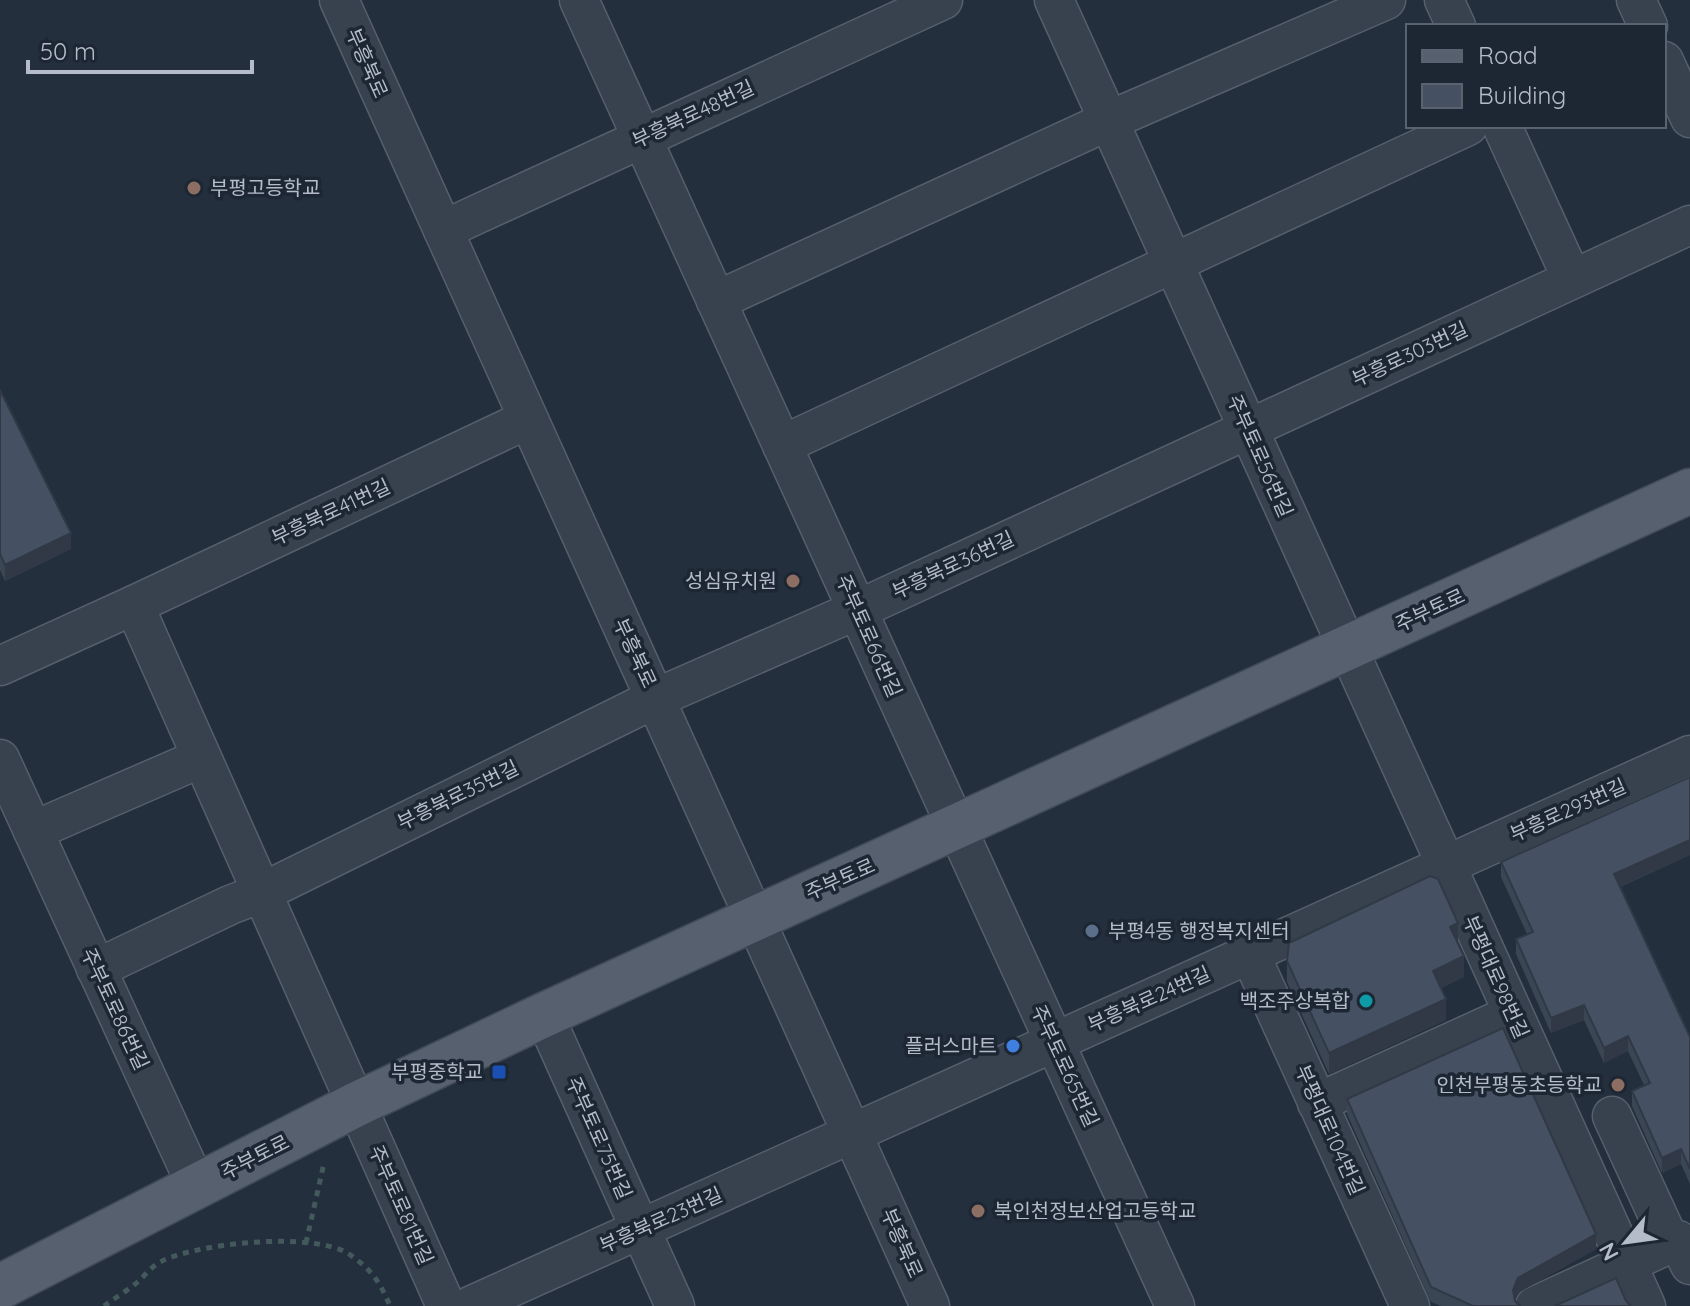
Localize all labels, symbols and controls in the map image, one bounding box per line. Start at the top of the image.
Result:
scale bar [28,24,252,74]
street label: 부흥북로 [341,24,394,102]
legend [1406,24,1666,128]
text: 50 m [40,36,96,66]
text: Road [1478,40,1538,70]
street label: 부흥북로48번길 [628,74,758,153]
text: Building [1478,80,1566,110]
place label: 부평고등학교 [210,175,320,200]
marker: 부평고등학교 [185,179,203,197]
street label: 부흥로303번길 [1348,316,1472,391]
street label: 주부토로56번길 [1222,390,1299,521]
street label: 부흥북로41번길 [267,473,394,550]
street label: 부흥북로36번길 [888,525,1018,604]
place label: 성심유치원 [685,568,777,593]
street label: 주부토로66번길 [831,570,908,701]
marker: 성심유치원 [784,572,802,590]
street label: 주부토로 [1391,583,1468,636]
street label: 부흥북로 [609,614,662,691]
street label: 부흥북로35번길 [393,754,522,835]
street label: 부흥로293번길 [1506,773,1630,846]
street label: 주부토로 [801,852,879,905]
street label: 부평대로98번길 [1458,911,1535,1042]
place label: 부평4동 행정복지센터 [1108,918,1290,943]
marker: 부평4동 행정복지센터 [1083,922,1101,940]
street label: 주부토로86번길 [76,944,155,1074]
street label: 부흥북로24번길 [1084,960,1214,1037]
place label: 백조주상복합 [1240,988,1350,1013]
marker: 백조주상복합 [1357,992,1375,1010]
street label: 주부토로65번길 [1026,1001,1105,1131]
place label: 플러스마트 [905,1033,997,1058]
marker: 플러스마트 [1004,1037,1022,1055]
place label: 부평중학교 [391,1059,483,1084]
street label: 부평대로104번길 [1291,1061,1370,1199]
marker: 부평중학교 [490,1063,508,1081]
place label: 인천부평동초등학교 [1436,1072,1602,1097]
street label: 주부토로75번길 [561,1073,638,1203]
marker: 인천부평동초등학교 [1609,1076,1627,1094]
street label: 주부토로 [216,1129,293,1184]
street label: 주부토로81번길 [364,1141,439,1269]
street label: 부흥북로23번길 [595,1181,726,1258]
place label: 북인천정보산업고등학교 [994,1198,1196,1223]
marker: 북인천정보산업고등학교 [969,1202,987,1220]
north arrow [1586,1202,1666,1282]
street label: 부흥북로 [876,1204,929,1282]
text: N [1592,1238,1625,1266]

